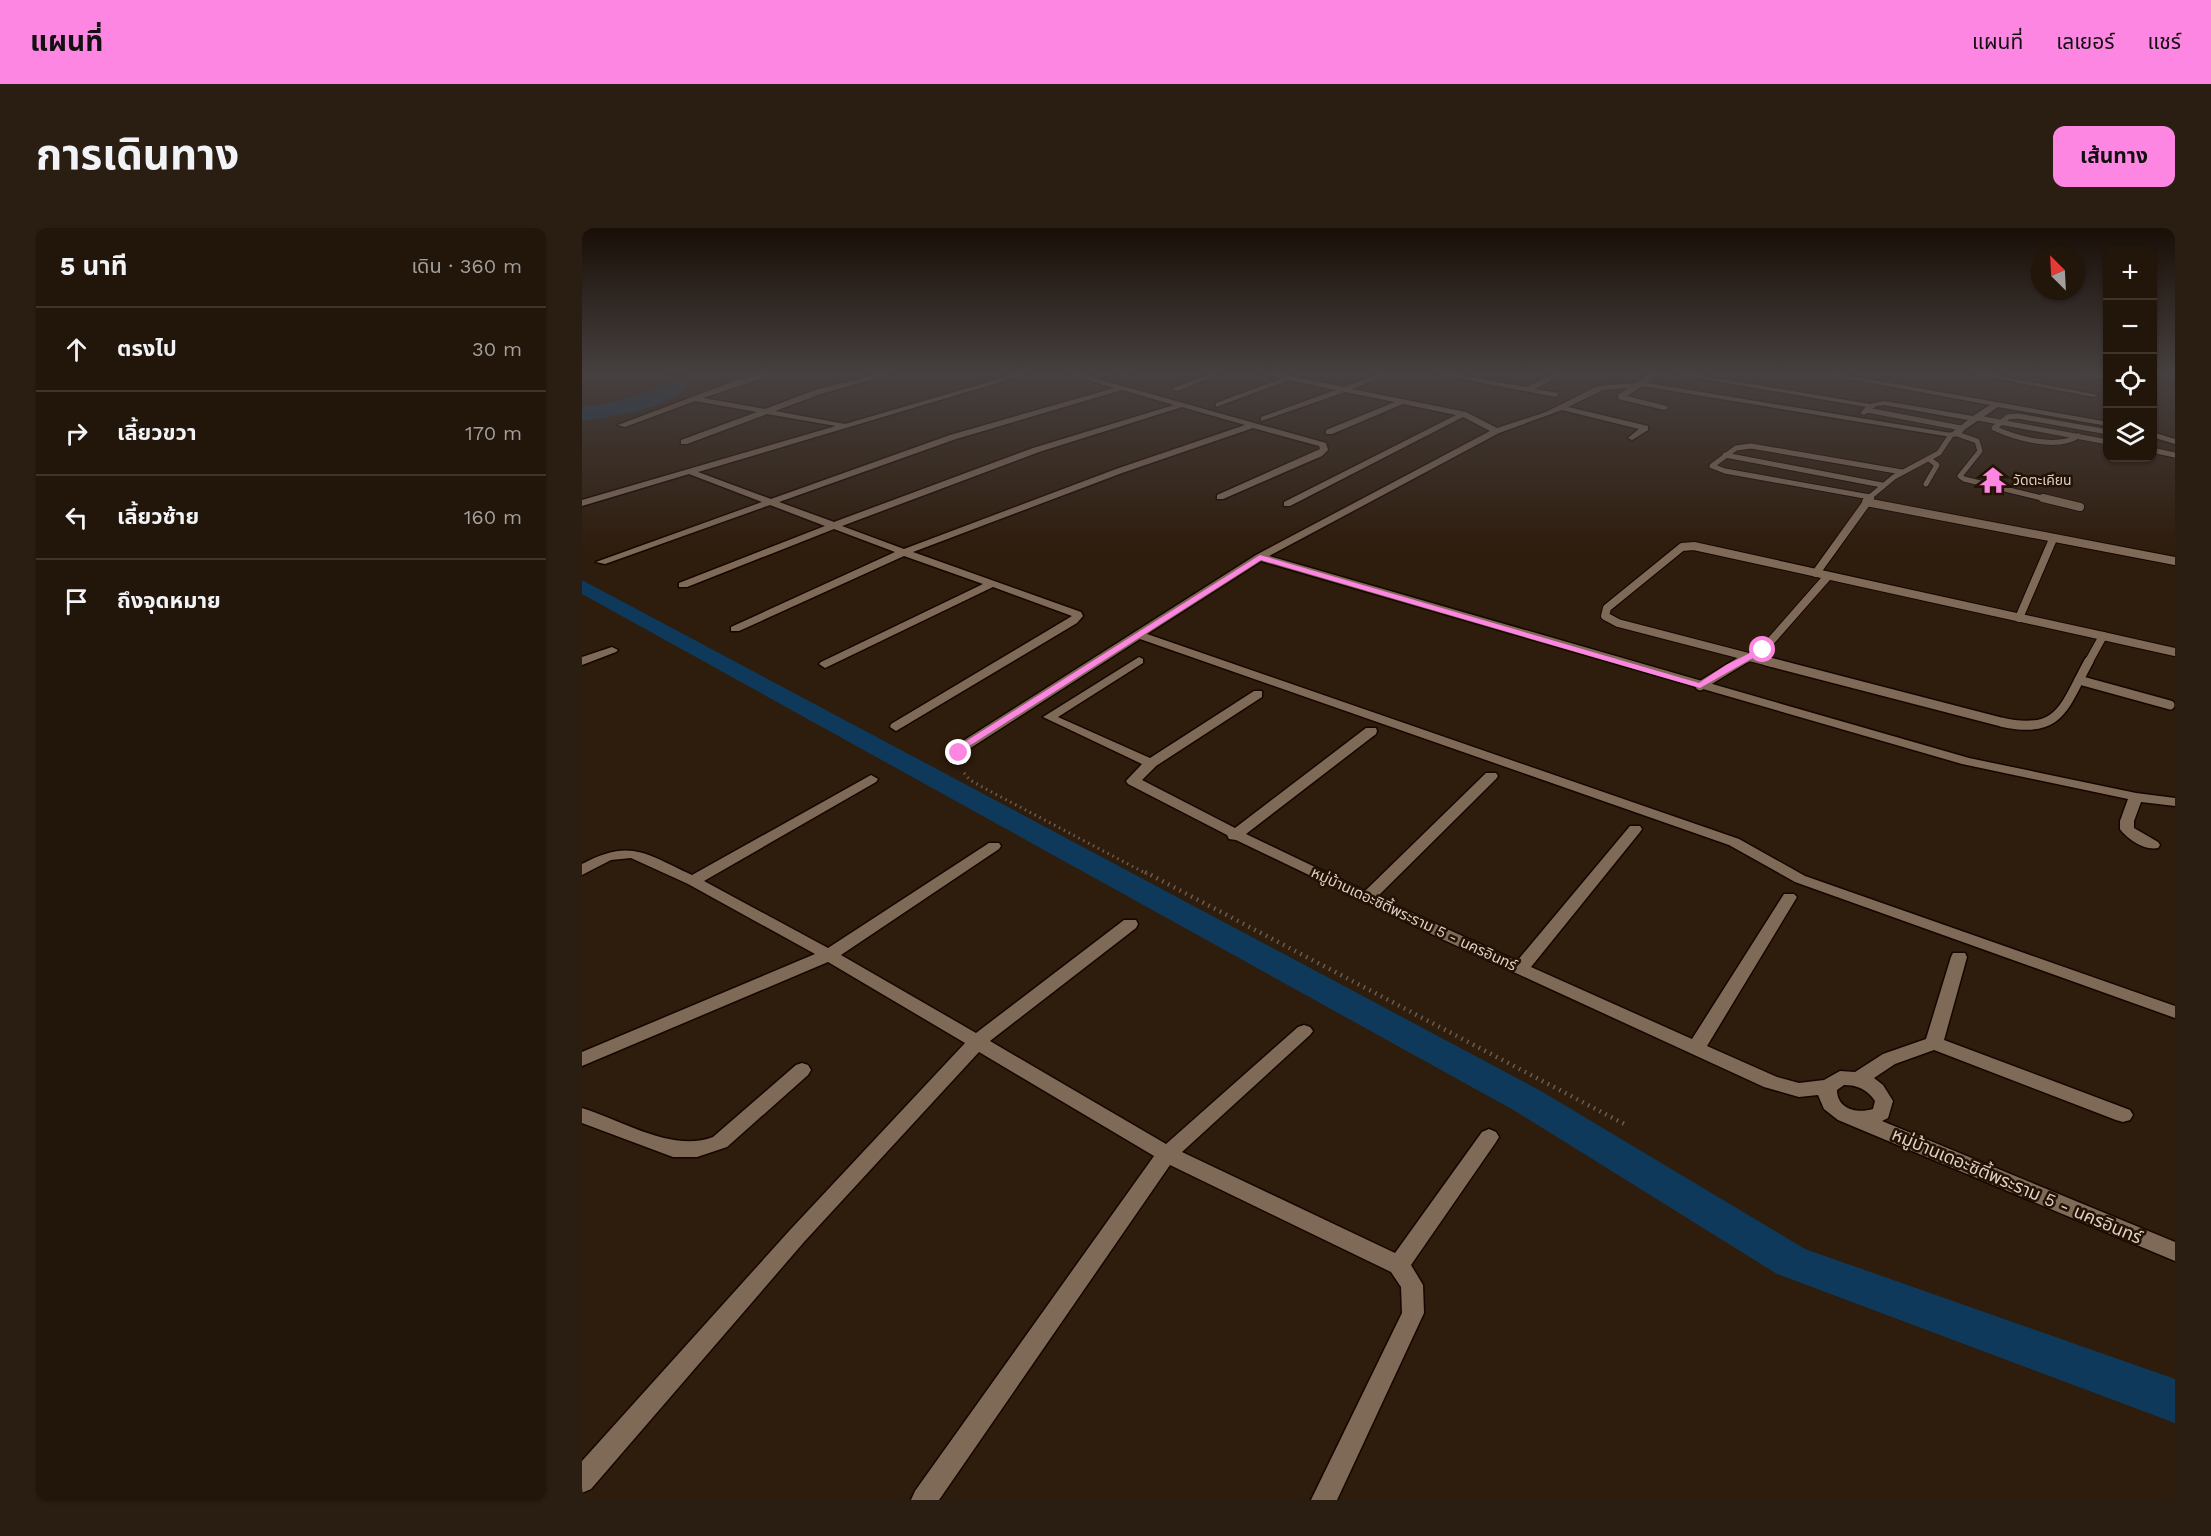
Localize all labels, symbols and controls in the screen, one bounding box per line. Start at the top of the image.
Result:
text: แผนที่ [30,25,103,58]
text: แผนที่ [1972,29,2023,54]
text: เลเยอร์ [2056,29,2115,54]
text: แชร์ [2148,29,2181,54]
button: เส้นทาง [2053,126,2175,187]
text: การเดินทาง [36,130,239,179]
north arrow [2031,246,2085,300]
map controls [2103,246,2157,462]
button: + [2103,246,2157,300]
text: 5 นาที [60,251,127,281]
text: เดิน · 360 m [411,254,522,278]
button: − [2103,300,2157,354]
icon: ahead [60,333,93,366]
text: ตรงไป [117,336,177,361]
text: 30 m [472,337,522,361]
button: locate [2103,354,2157,408]
button: layers [2103,408,2157,462]
icon: right [60,417,93,450]
text: เลี้ยวขวา [117,420,197,445]
text: 170 m [465,421,522,445]
temple icon: วัดตะเคียน [1978,465,2008,495]
place label: วัดตะเคียน [2013,472,2072,488]
icon: left [60,501,93,534]
text: เลี้ยวซ้าย [117,504,199,529]
text: 160 m [464,505,522,529]
icon: arrive [60,585,93,618]
text: ถึงจุดหมาย [117,588,221,613]
route start [1749,636,1775,662]
route end [945,739,971,765]
street label: หมู่บ้านเดอะซิตี้พระราม 5 - นครอินทร์ [1308,862,1521,975]
street label: หมู่บ้านเดอะซิตี้พระราม 5 - นครอินทร์ [1888,1121,2147,1250]

